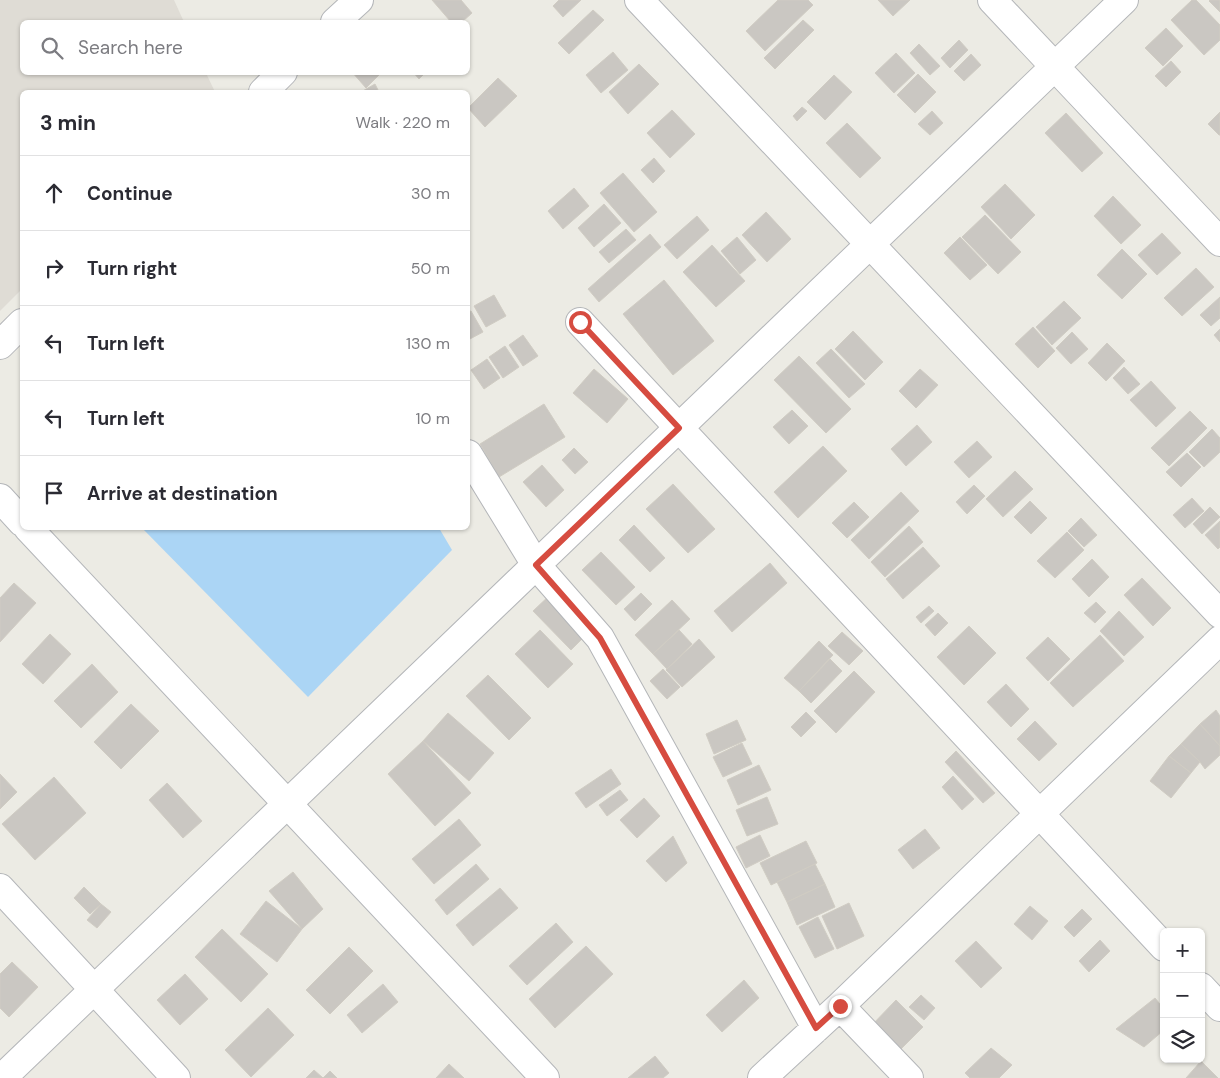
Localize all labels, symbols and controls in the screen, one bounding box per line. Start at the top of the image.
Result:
search box [20,20,470,75]
icon: search [38,34,66,62]
text: Search here [78,35,183,60]
text: 3 min [40,109,96,137]
text: Walk · 220 m [356,112,450,133]
icon: ahead [40,179,68,207]
text: Continue [87,181,173,206]
text: 30 m [411,183,450,204]
icon: right [40,254,68,282]
text: Turn right [87,256,177,281]
text: 50 m [411,258,450,279]
route start [569,311,592,334]
icon: left [40,329,68,357]
text: Turn left [87,331,165,356]
text: 130 m [406,333,450,354]
icon: left [40,404,68,432]
text: Turn left [87,406,165,431]
text: 10 m [416,408,450,429]
icon: arrive [40,479,68,507]
text: Arrive at destination [87,481,278,506]
map controls [1160,928,1205,1063]
button: + [1160,928,1205,973]
button: − [1160,973,1205,1018]
route end [829,995,852,1018]
button: layers [1160,1018,1205,1063]

